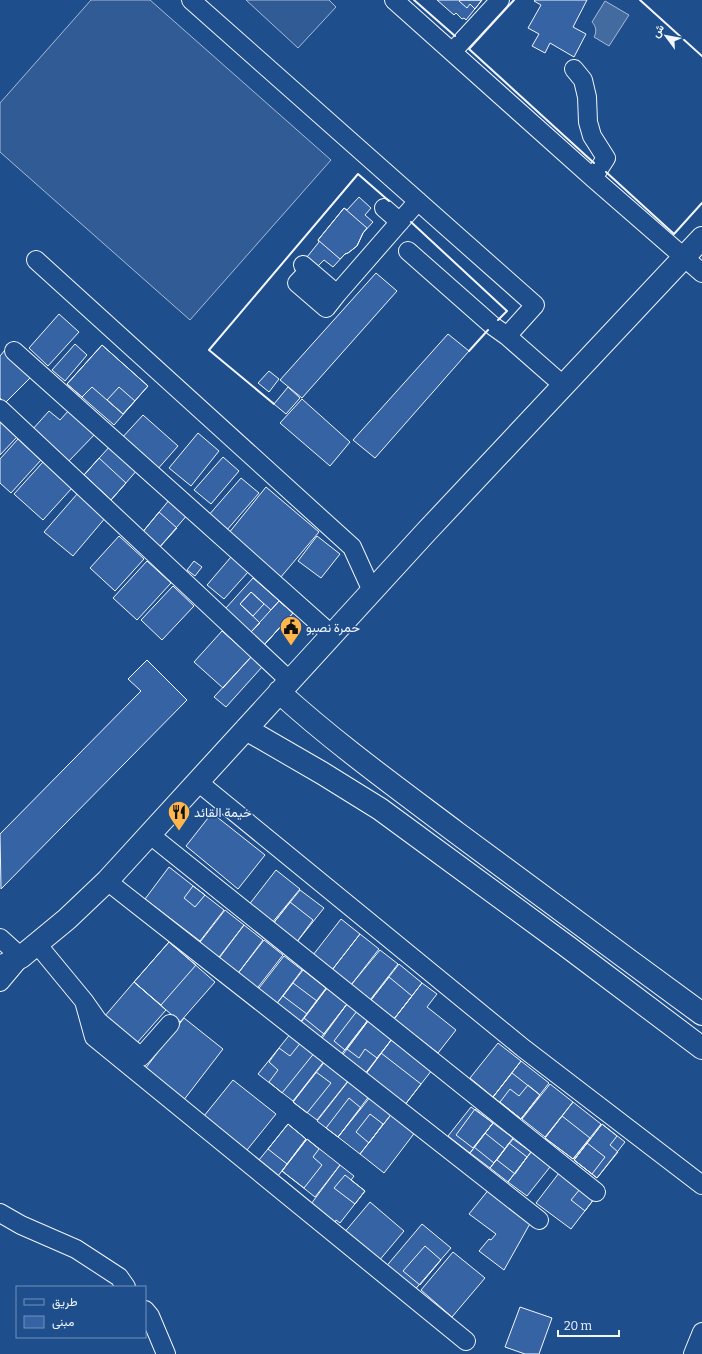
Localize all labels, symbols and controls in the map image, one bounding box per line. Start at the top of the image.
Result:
north arrow [646,16,686,56]
text: ش [649,22,667,40]
public building icon: حمرة نصبو [278,614,304,647]
place label: حمرة نصبو [306,620,360,636]
restaurant icon: خيمة القائد [166,799,192,832]
place label: خيمة القائد [194,805,252,820]
legend [16,1286,146,1338]
text: طريق [52,1295,78,1310]
scale bar [558,1312,619,1338]
text: مبنى [52,1315,74,1330]
text: 20 m [564,1319,593,1333]

